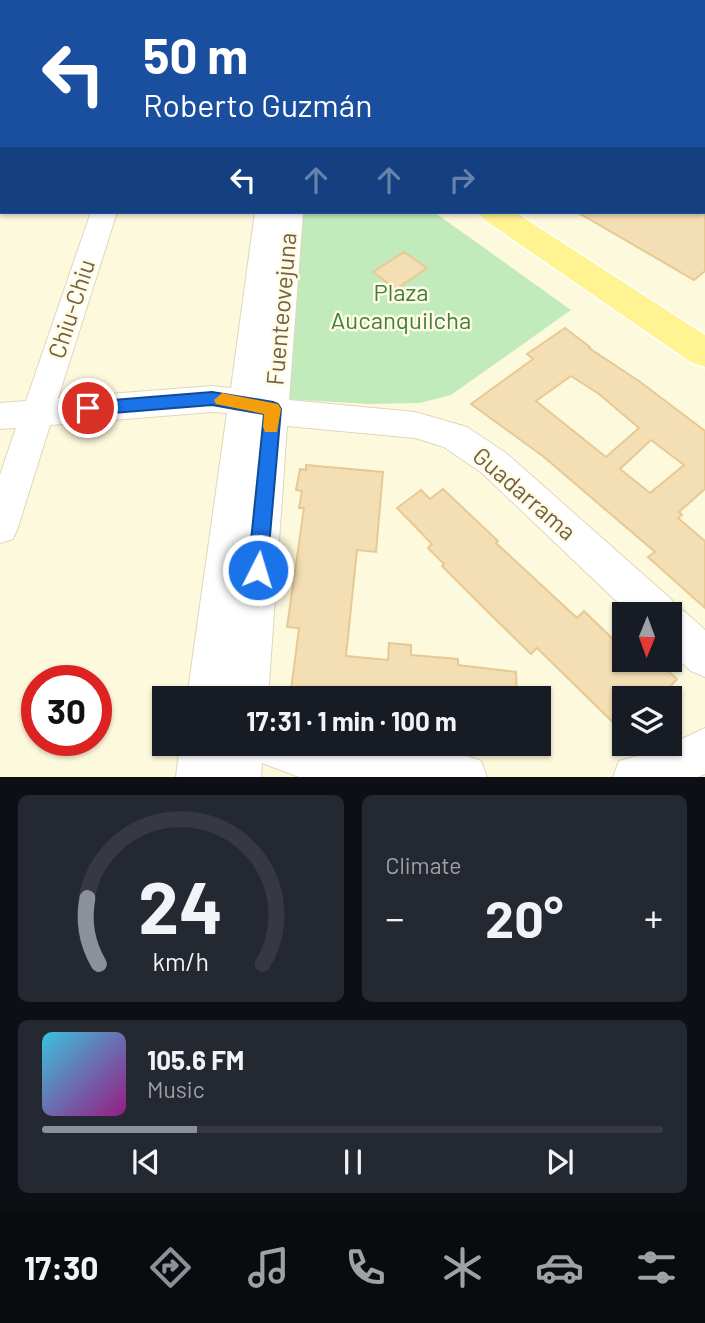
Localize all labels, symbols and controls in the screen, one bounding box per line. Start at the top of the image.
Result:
text: 50 m [143,25,248,84]
icon: left [28,28,119,119]
text: Roberto Guzmán [143,85,372,123]
icon: left [224,161,262,199]
icon: ahead [297,161,335,199]
icon: ahead [370,161,408,199]
icon: right [443,161,481,199]
street label: Fuenteovejuna [259,231,302,387]
street label: Chiu-Chiu [41,255,100,362]
park label: Plaza Aucanquilcha [331,277,471,334]
pin [58,378,118,438]
icon: arrive [69,389,107,427]
street label: Guadarrama [468,440,582,545]
position arrow [221,533,295,607]
north arrow [612,602,682,672]
map controls [612,602,682,756]
speed limit sign: 30 [21,665,112,756]
button: layers [612,686,682,756]
text: 17:31 · 1 min · 100 m [246,705,457,736]
text: Climate [386,851,462,879]
text: 24 [138,862,223,950]
text: 20° [485,886,563,948]
text: − [386,894,405,940]
text: + [644,894,663,940]
text: km/h [152,946,209,976]
text: 105.6 FM [147,1044,244,1075]
text: Music [147,1075,205,1103]
icon: previous [127,1143,165,1181]
icon: pause [334,1143,372,1181]
icon: next [541,1143,579,1181]
icon: directions [146,1243,195,1292]
icon: music [244,1243,293,1292]
icon: phone [341,1243,390,1292]
icon: climate [438,1243,487,1292]
icon: car [535,1243,584,1292]
icon: filters [632,1243,681,1292]
text: 17:30 [24,1248,98,1286]

